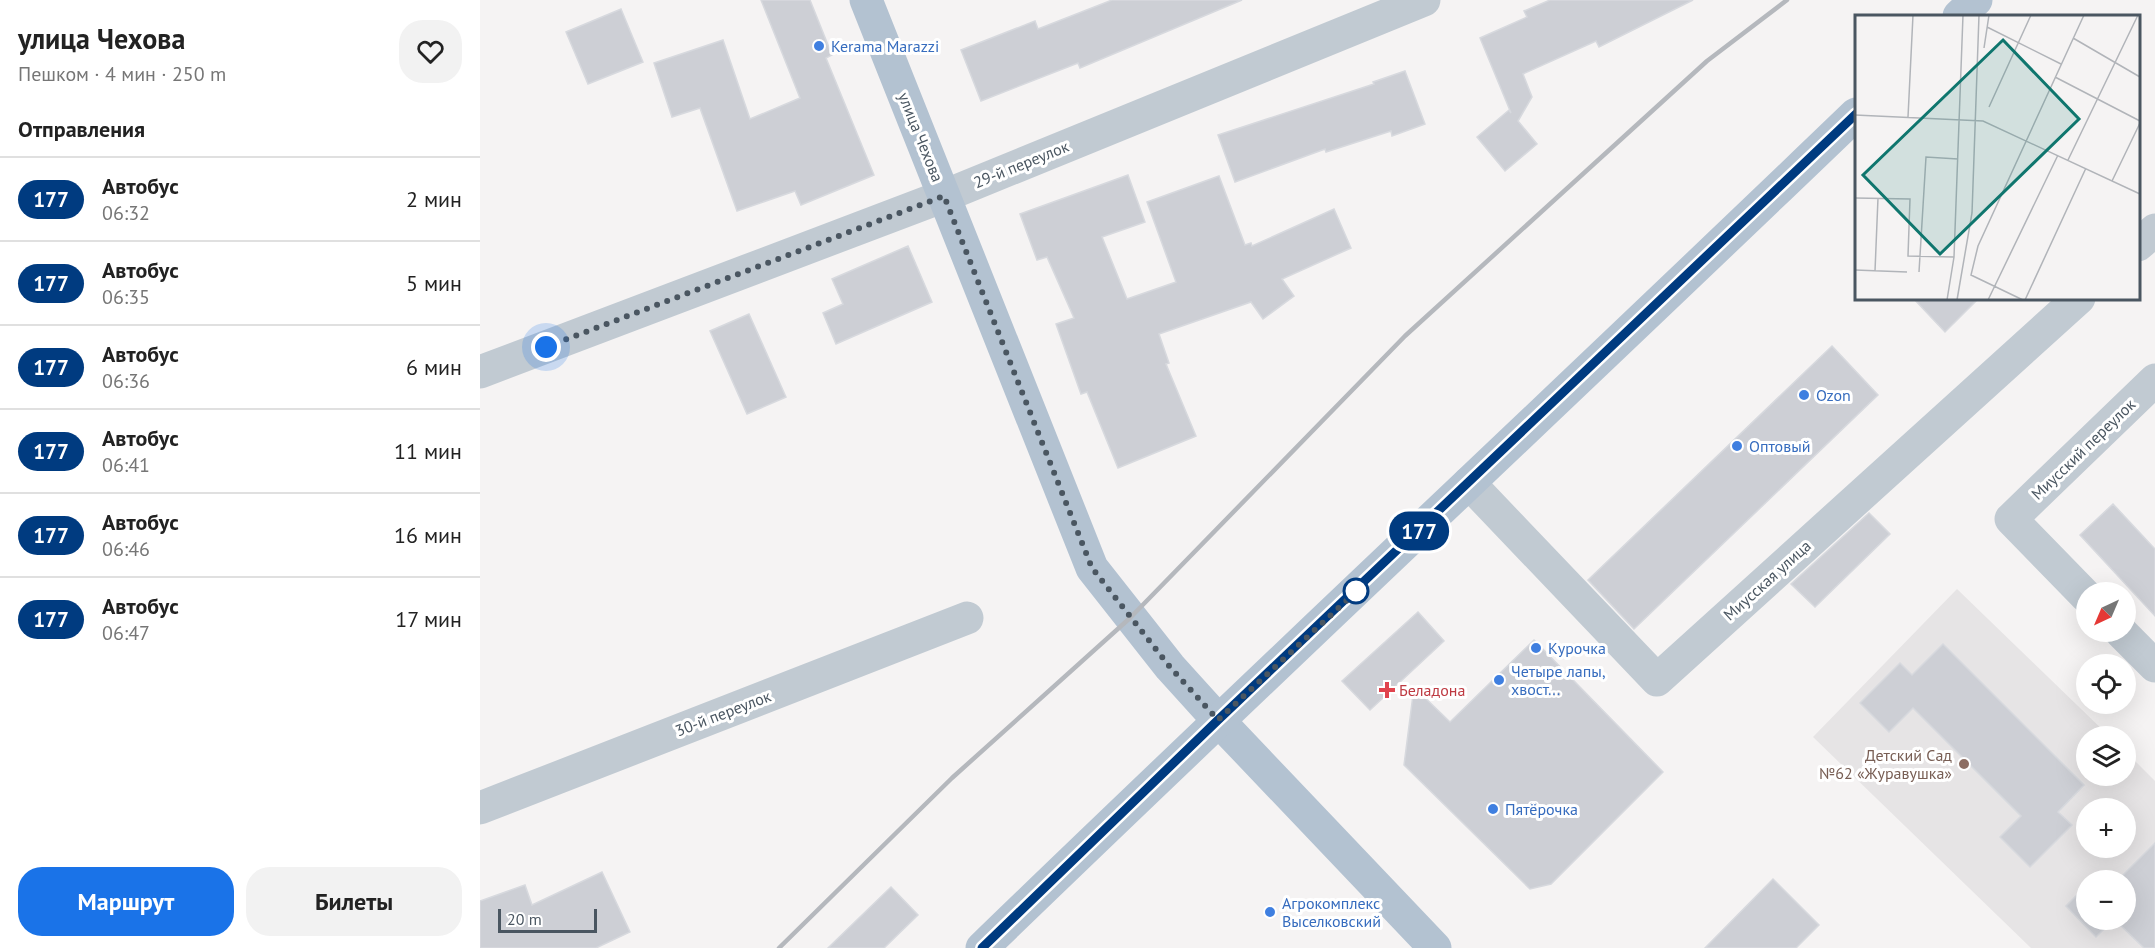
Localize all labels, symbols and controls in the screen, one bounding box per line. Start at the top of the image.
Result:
inset map [1855,15,2140,300]
text: улица Чехова [18,20,185,57]
button: heart [399,20,462,83]
place label: Kerama Marazzi [831,36,939,56]
marker: Kerama Marazzi [812,39,826,53]
text: Пешком · 4 мин · 250 m [18,61,226,87]
street label: улица Чехова [894,89,948,185]
text: Отправления [18,115,145,143]
street label: 29-й переулок [970,136,1072,192]
text: Автобус [102,172,179,200]
text: 2 мин [406,185,462,213]
text: 177 [33,186,69,213]
text: 06:32 [102,200,150,226]
text: Автобус [102,256,179,284]
text: 5 мин [406,269,462,297]
text: 177 [33,270,69,297]
text: 06:35 [102,284,150,310]
your location [531,332,561,362]
text: Автобус [102,340,179,368]
text: 6 мин [406,353,462,381]
text: 177 [33,354,69,381]
text: 06:36 [102,368,150,394]
place label: Ozon [1816,385,1851,405]
marker: Ozon [1797,388,1811,402]
street label: Миусский переулок [2027,394,2139,504]
text: Автобус [102,424,179,452]
place label: Оптовый [1749,436,1810,456]
text: 11 мин [394,437,462,465]
text: 177 [33,438,69,465]
marker: Оптовый [1730,439,1744,453]
text: 06:41 [102,452,150,478]
text: Автобус [102,508,179,536]
line badge: 177 [1384,512,1454,550]
text: 177 [1401,518,1437,545]
text: 16 мин [394,521,462,549]
text: 177 [33,522,69,549]
street label: Миусская улица [1719,535,1815,625]
text: 06:46 [102,536,150,562]
unlabelled marker [1343,578,1369,604]
north arrow [2076,582,2136,642]
map controls [2076,582,2136,930]
text: Автобус [102,592,179,620]
text: 17 мин [395,605,462,633]
text: 177 [33,606,69,633]
text: 06:47 [102,620,150,646]
place label: Курочка [1548,638,1606,658]
marker: Курочка [1529,641,1543,655]
button: locate [2076,654,2136,714]
place label: Четыре лапы, хвост... [1511,661,1606,699]
marker: Четыре лапы, хвост... [1492,673,1506,687]
place label: Беладона [1399,680,1465,700]
marker: Беладона [1380,683,1394,697]
street label: 30-й переулок [672,685,774,740]
button: layers [2076,726,2136,786]
place label: Детский Сад №62 «Журавушка» [1819,745,1952,783]
marker: Детский Сад №62 «Журавушка» [1957,757,1971,771]
button: + [2076,798,2136,858]
place label: Пятёрочка [1505,799,1578,819]
marker: Пятёрочка [1486,802,1500,816]
button: Маршрут [18,867,234,936]
button: Билеты [246,867,462,936]
button: − [2076,870,2136,930]
place label: Агрокомплекс Выселковский [1282,893,1381,931]
marker: Агрокомплекс Выселковский [1263,905,1277,919]
scale bar [498,906,597,934]
text: 20 m [507,909,542,929]

